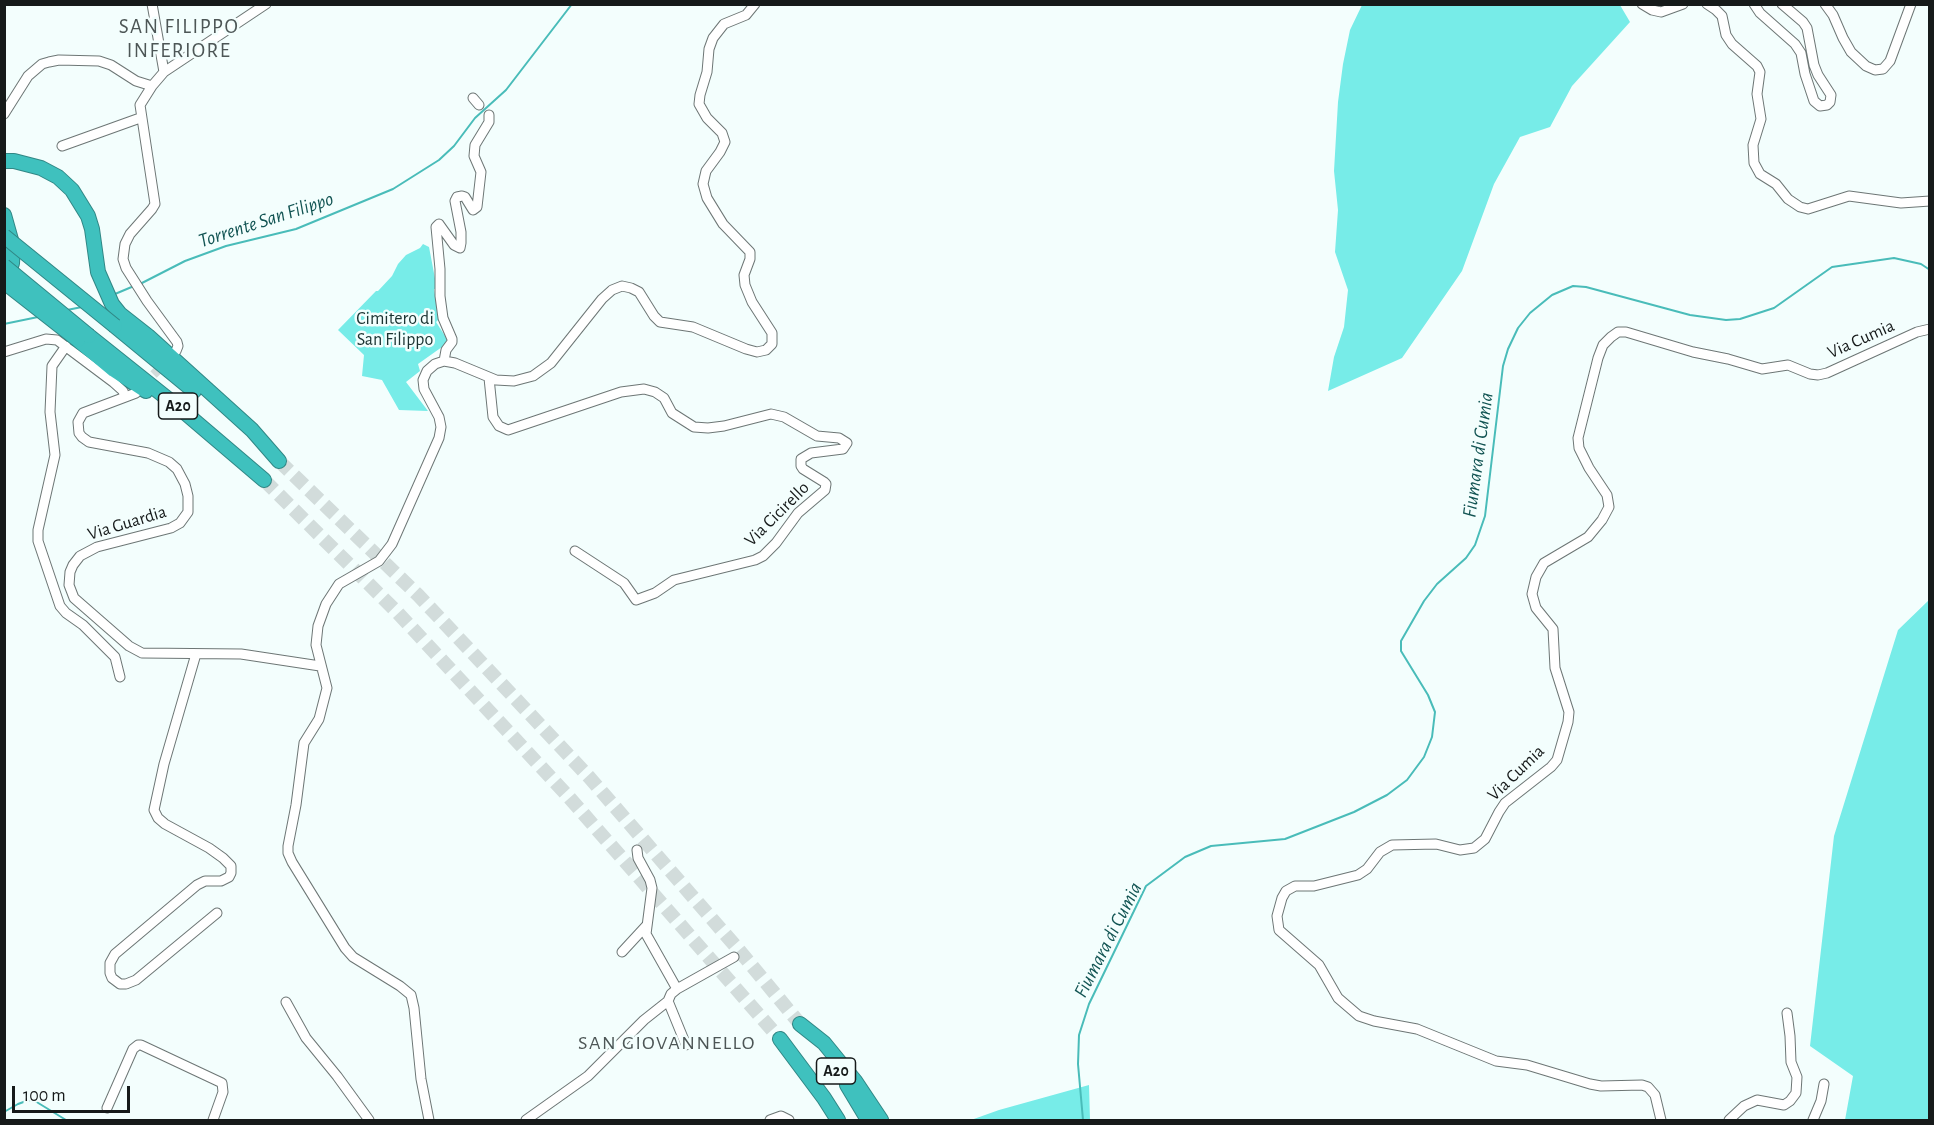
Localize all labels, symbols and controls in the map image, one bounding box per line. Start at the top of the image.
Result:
district label: SAN FILIPPO INFERIORE [119,14,239,64]
water label: Torrente San Filippo [196,187,336,253]
park label: Cimitero di San Filippo [356,308,434,350]
street label: Via Cumia [1824,315,1898,363]
water label: Fiumara di Cumia [1457,391,1499,519]
road number: A20 [158,393,198,419]
street label: Via Cicirello [740,477,814,551]
street label: Via Guardia [85,501,169,545]
street label: Via Cumia [1483,741,1549,805]
water label: Fiumara di Cumia [1069,878,1147,1002]
district label: SAN GIOVANNELLO [578,1031,756,1055]
road number: A20 [816,1058,856,1084]
scale bar [15,1074,134,1112]
text: 100 m [23,1087,66,1105]

